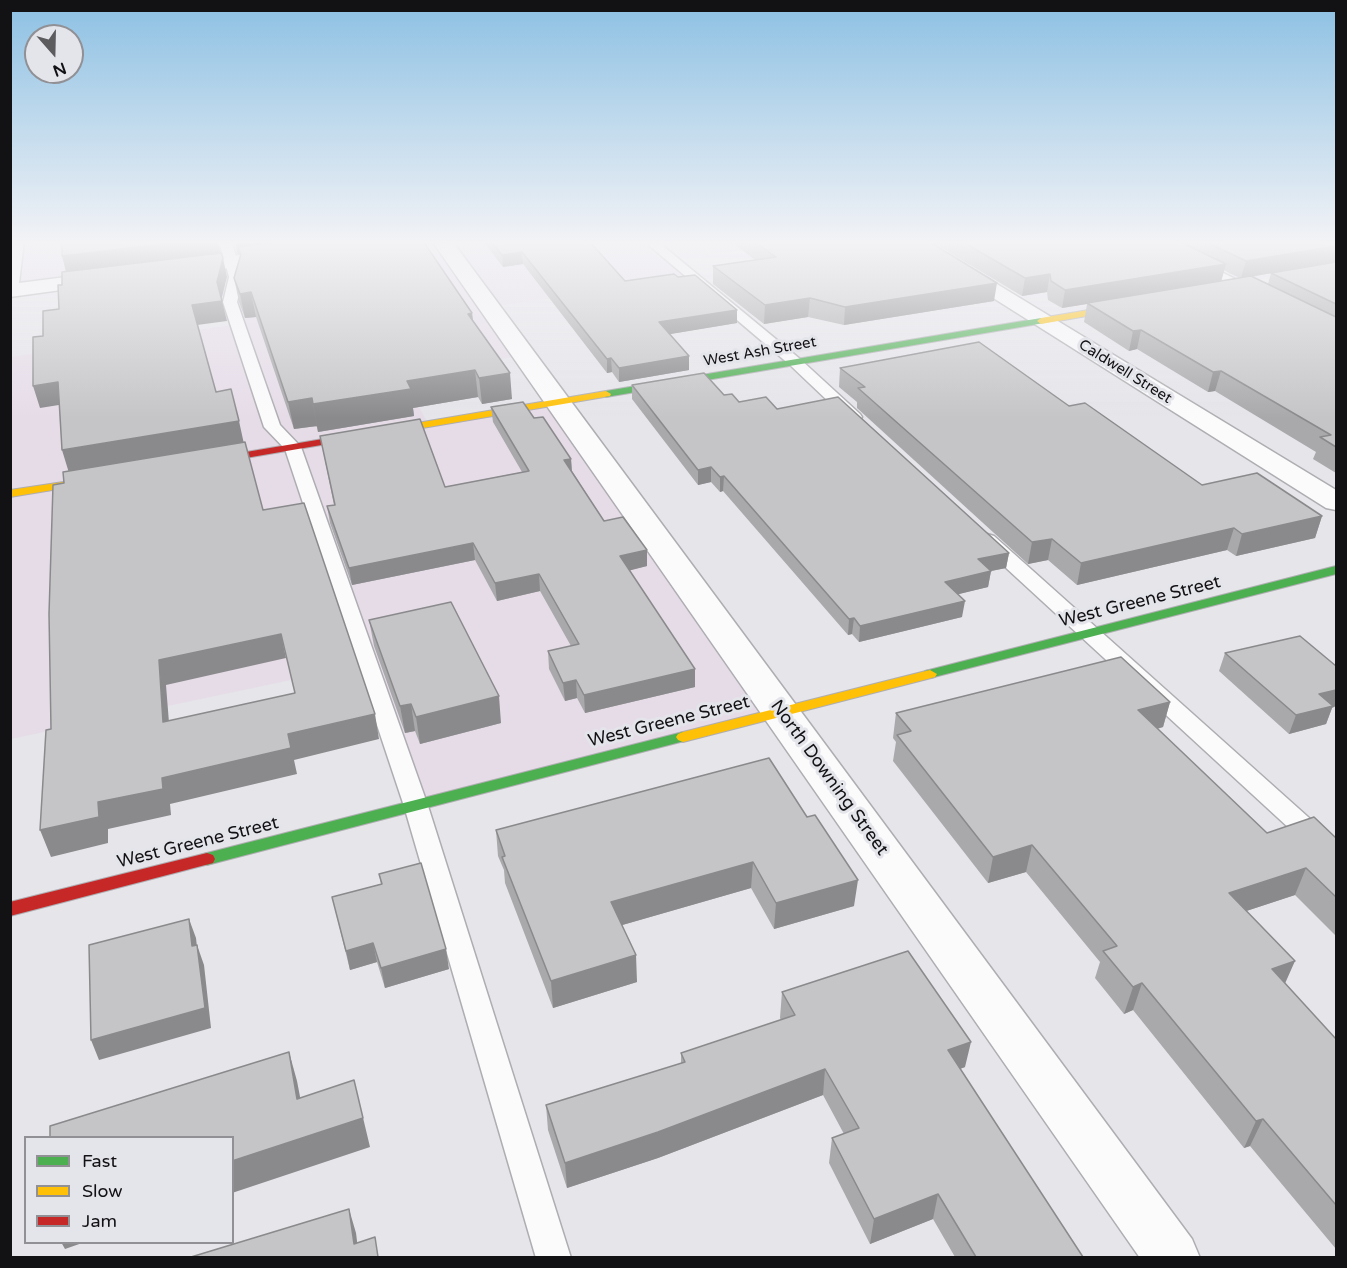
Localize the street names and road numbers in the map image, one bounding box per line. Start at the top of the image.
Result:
street label: West Ash Street [702,333,818,371]
street label: Caldwell Street [1075,336,1175,408]
street label: West Greene Street [1057,571,1223,633]
street label: West Greene Street [586,691,752,753]
street label: North Downing Street [765,696,893,860]
street label: West Greene Street [115,812,281,874]

